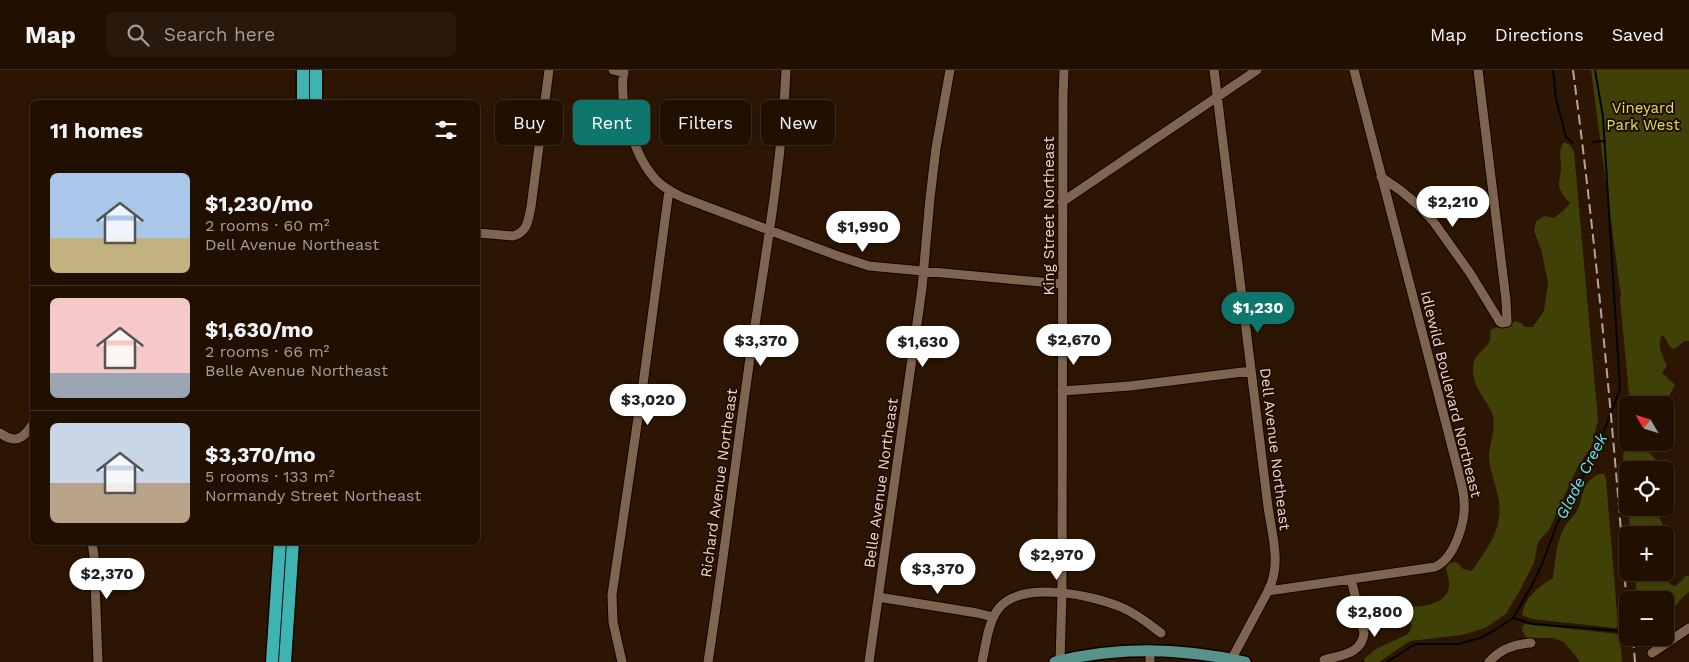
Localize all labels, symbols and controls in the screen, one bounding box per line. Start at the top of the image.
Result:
search box [106,12,456,57]
text: Map [25,21,76,49]
icon: search [124,21,152,49]
text: Search here [164,23,275,46]
text: Map [1430,24,1467,45]
text: Directions [1495,24,1584,45]
text: Saved [1612,24,1664,45]
park label: Vineyard Park West [1606,99,1680,134]
chip: Buy [495,100,563,145]
chip: Rent [573,100,650,145]
chip: Filters [660,100,751,145]
chip: New [761,100,835,145]
icon: filters [432,116,460,144]
text: 11 homes [50,118,143,143]
street label: King Street Northeast [1040,136,1058,295]
pin: $2,210 [1412,186,1494,228]
text: $1,230/mo [205,191,313,216]
text: $2,210 [1427,192,1479,211]
icon: home [90,193,150,253]
pin: $1,990 [822,210,904,253]
text: 2 rooms · 60 m² [205,216,330,235]
text: $1,990 [837,217,889,236]
text: Dell Avenue Northeast [205,235,379,254]
street label: Idlewild Boulevard Northeast [1417,289,1486,500]
pin: $1,230 [1217,292,1299,334]
text: $1,230 [1232,298,1284,317]
text: $1,630/mo [205,317,313,342]
icon: home [90,318,150,378]
pin: $3,370 [720,324,802,367]
pin: $2,670 [1033,324,1115,366]
pin: $1,630 [882,326,964,368]
text: $2,670 [1047,330,1101,349]
text: $3,370 [734,331,788,350]
text: $1,630 [897,332,949,351]
text: 2 rooms · 66 m² [205,342,329,361]
text: Belle Avenue Northeast [205,361,388,380]
street label: Dell Avenue Northeast [1256,367,1294,532]
pin: $3,020 [607,384,689,426]
street label: Richard Avenue Northeast [697,387,741,579]
text: $3,020 [621,390,675,409]
street label: Belle Avenue Northeast [860,396,902,569]
north arrow [1619,396,1674,451]
map controls [1619,396,1674,646]
water label: Glade Creek [1552,429,1612,522]
text: $3,370/mo [205,442,316,467]
icon: home [90,443,150,503]
button: locate [1619,461,1674,516]
text: 5 rooms · 133 m² [205,467,335,486]
text: Normandy Street Northeast [205,486,421,505]
button: + [1619,526,1674,581]
pin: $2,970 [1016,538,1098,581]
text: $2,970 [1030,545,1084,564]
pin: $3,370 [897,552,979,595]
pin: $2,370 [66,558,148,600]
text: $3,370 [911,559,965,578]
text: $2,370 [80,564,134,583]
button: − [1619,591,1674,646]
pin: $2,800 [1334,596,1416,638]
text: $2,800 [1347,602,1403,621]

